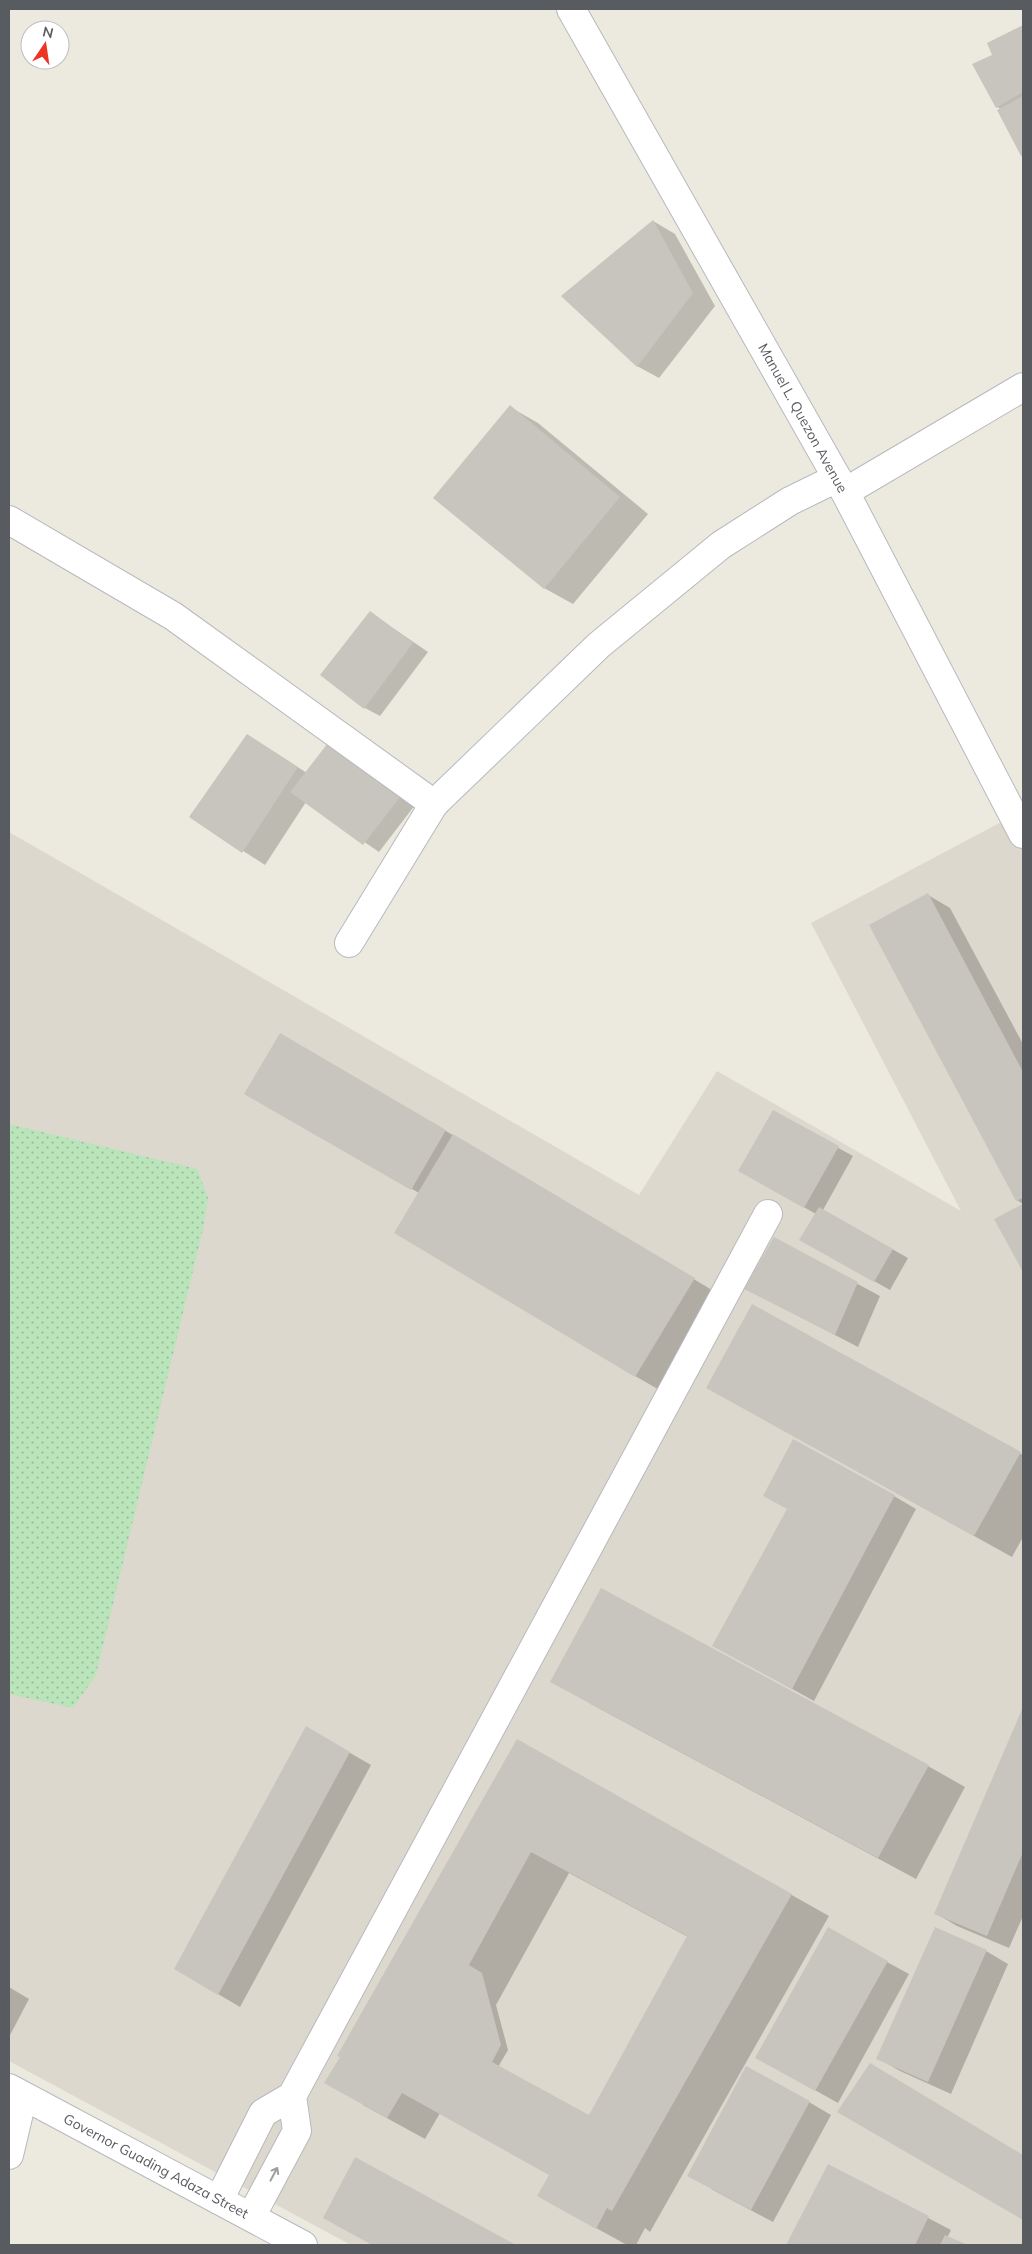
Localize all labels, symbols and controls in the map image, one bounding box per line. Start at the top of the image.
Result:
north arrow [20,20,70,70]
text: N [41,22,55,42]
street label: Manuel L. Quezon Avenue [754,340,852,496]
street label: Governor Guading Adaza Street [60,2110,252,2223]
one-way arrow [269,2166,279,2181]

